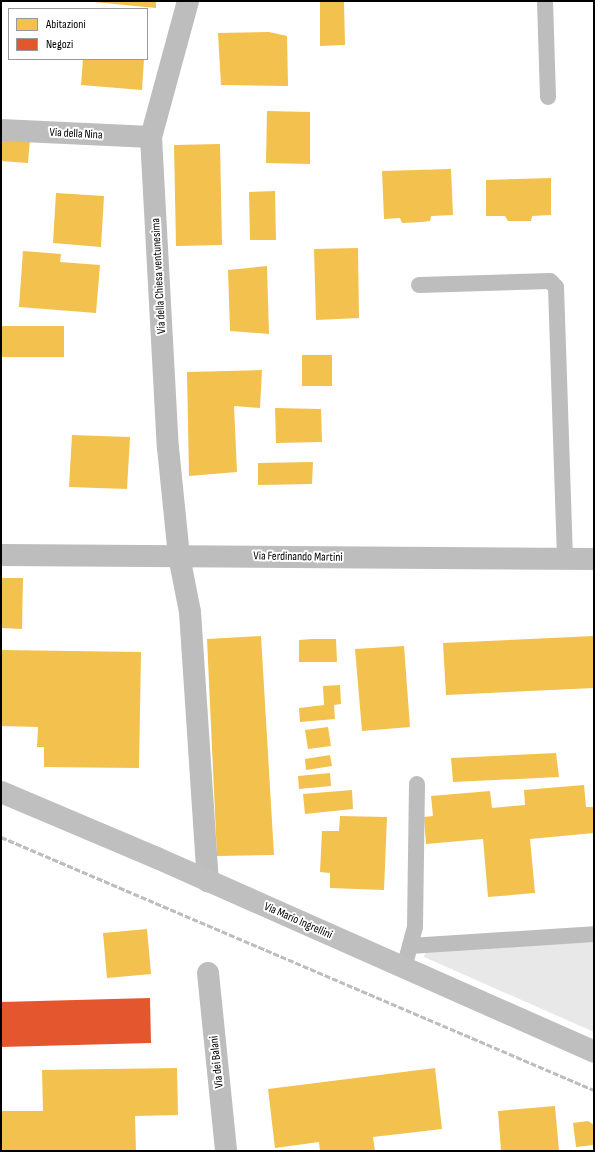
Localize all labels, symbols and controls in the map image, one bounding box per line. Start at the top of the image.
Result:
legend [8,8,148,60]
text: Abitazioni [46,17,86,32]
text: Negozi [46,37,73,52]
street label: Via della Nina [49,125,103,143]
street label: Via della Chiesa ventunesima [149,218,169,334]
street label: Via Ferdinando Martini [253,549,343,565]
street label: Via Mario Ingrellini [262,900,334,942]
street label: Via dei Balani [207,1035,227,1089]

